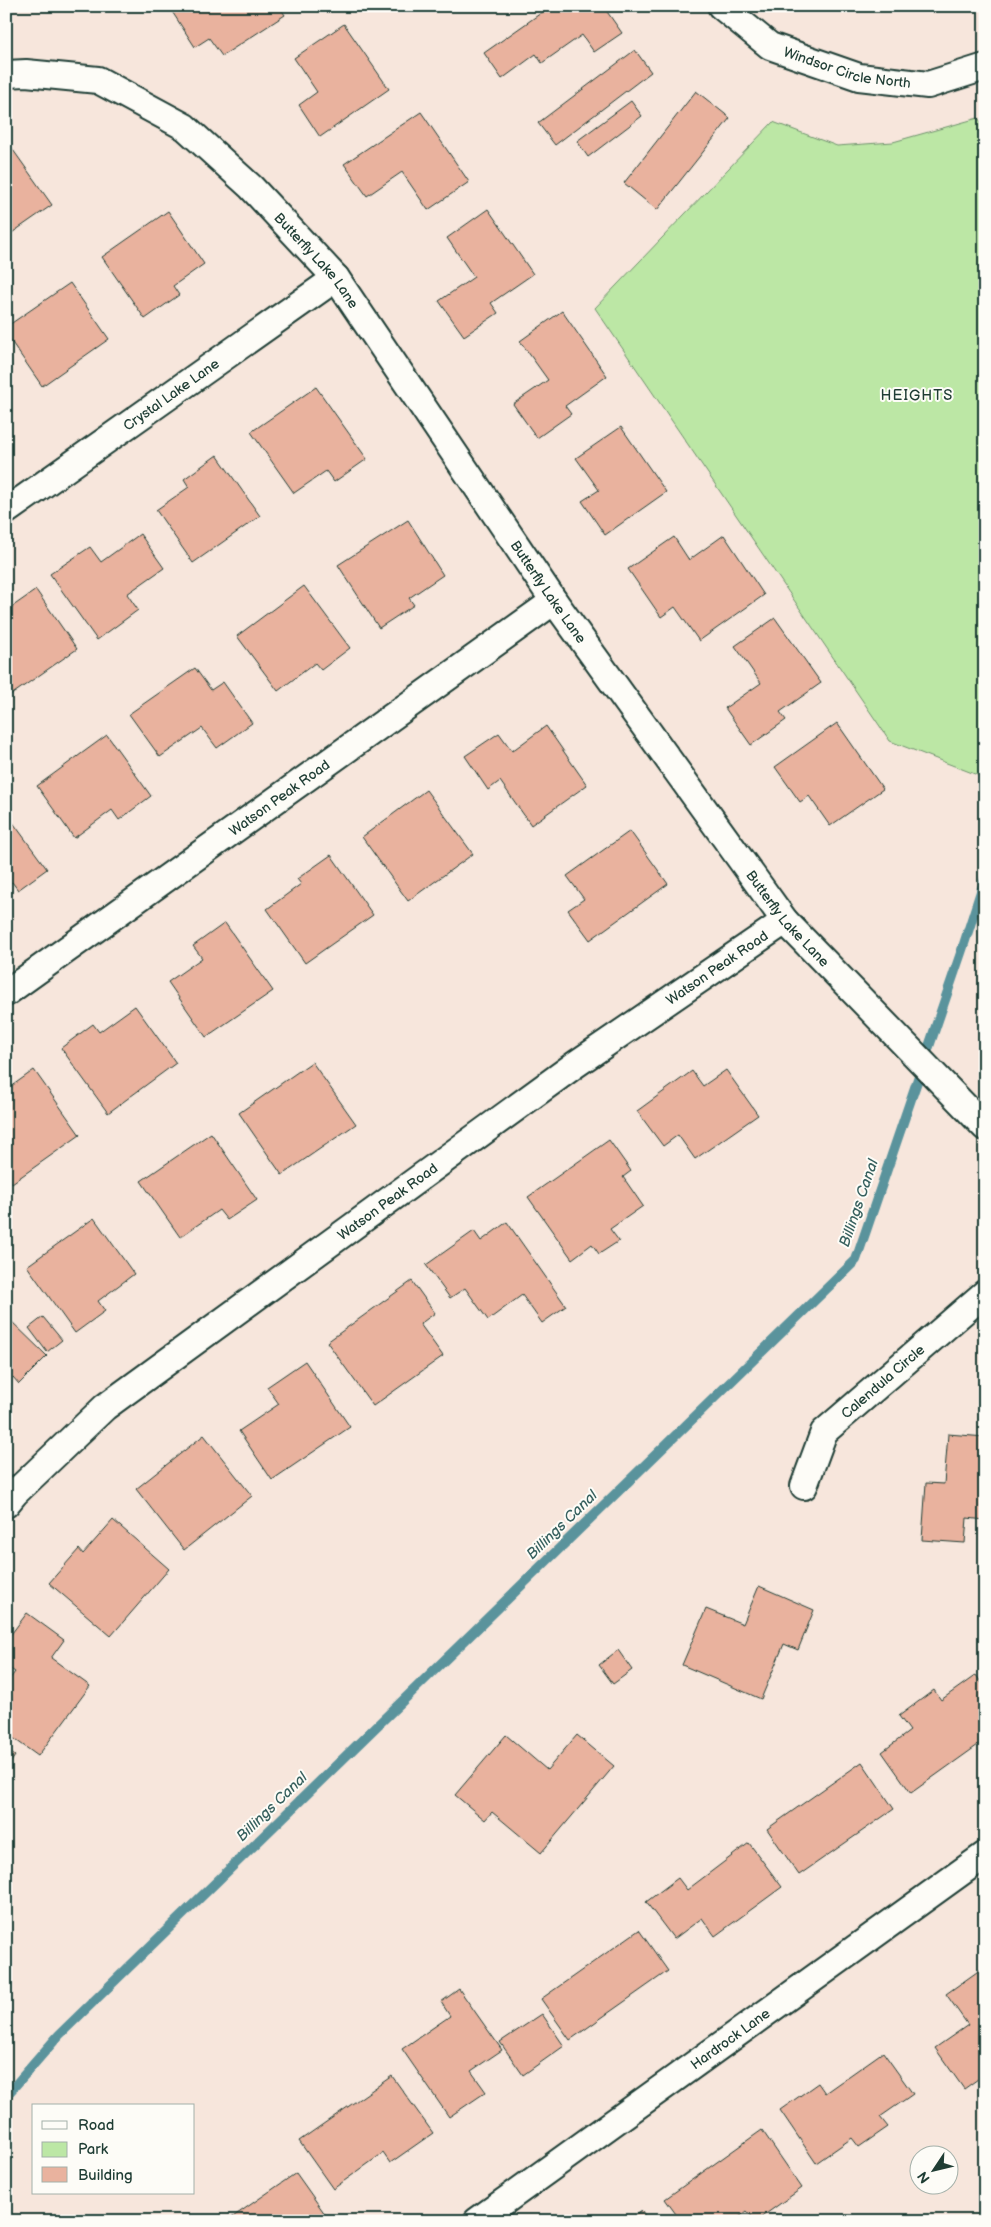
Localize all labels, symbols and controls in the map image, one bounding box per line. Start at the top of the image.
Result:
street label: Windsor Circle North [781,43,912,91]
street label: Butterfly Lake Lane [271,209,362,311]
street label: Crystal Lake Lane [120,355,222,434]
district label: HEIGHTS [881,386,953,405]
street label: Butterfly Lake Lane [507,537,590,646]
street label: Watson Peak Road [226,756,333,839]
street label: Butterfly Lake Lane [743,867,833,970]
street label: Watson Peak Road [663,927,771,1008]
water label: Billings Canal [835,1156,883,1249]
street label: Watson Peak Road [334,1159,441,1243]
street label: Calendula Circle [837,1341,928,1422]
water label: Billings Canal [522,1486,602,1564]
water label: Billings Canal [232,1768,312,1846]
street label: Hardrock Lane [687,2004,773,2073]
legend [32,2104,195,2194]
text: Road [78,2116,114,2135]
text: Park [78,2140,109,2159]
north arrow [908,2144,958,2194]
text: Building [78,2166,133,2185]
text: N [914,2168,934,2186]

